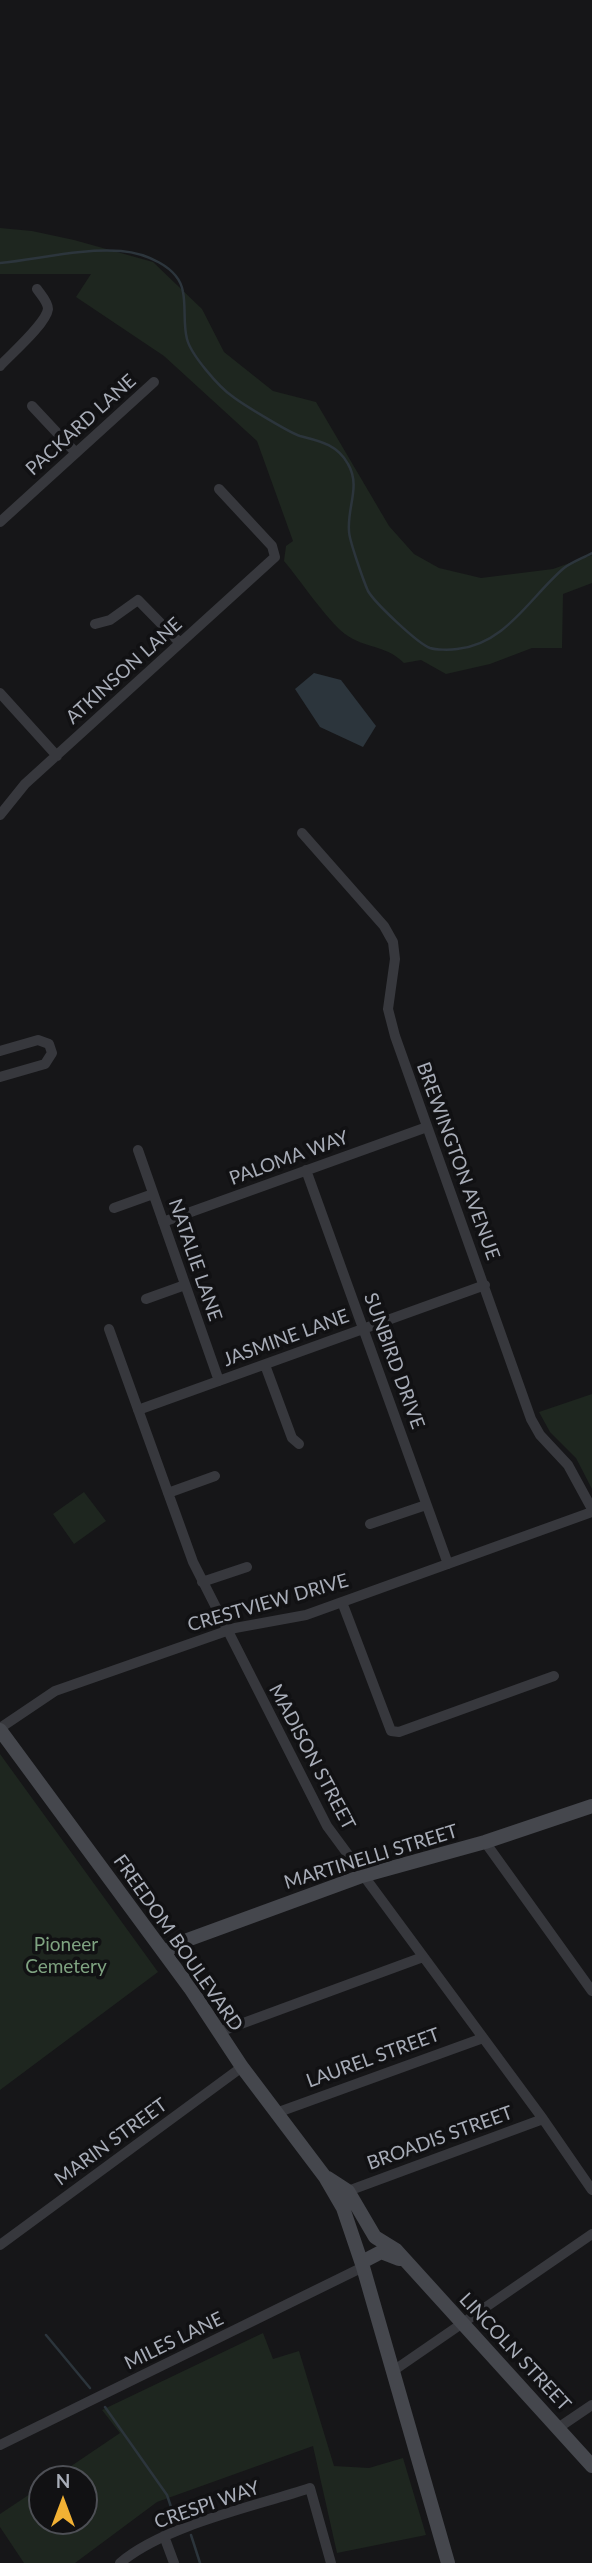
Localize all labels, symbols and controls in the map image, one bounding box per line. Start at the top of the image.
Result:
street label: PACKARD LANE [21,370,141,480]
street label: ATKINSON LANE [61,613,187,729]
street label: BREWINGTON AVENUE [412,1059,504,1263]
street label: PALOMA WAY [226,1126,352,1190]
street label: NATALIE LANE [163,1196,227,1324]
street label: SUNBIRD DRIVE [359,1290,429,1432]
street label: JASMINE LANE [220,1305,352,1371]
street label: CRESTVIEW DRIVE [185,1569,351,1637]
street label: MADISON STREET [264,1680,360,1834]
street label: MARTINELLI STREET [281,1820,461,1894]
street label: FREEDOM BOULEVARD [108,1850,248,2036]
park label: Pioneer Cemetery [25,1934,107,1978]
street label: LAUREL STREET [303,2023,443,2093]
street label: MARIN STREET [50,2093,172,2191]
street label: BROADIS STREET [364,2101,516,2175]
street label: LINCOLN STREET [455,2288,575,2416]
street label: MILES LANE [121,2307,227,2375]
north arrow [28,2465,98,2535]
text: N [56,2469,70,2492]
street label: CRESPI WAY [151,2476,263,2534]

